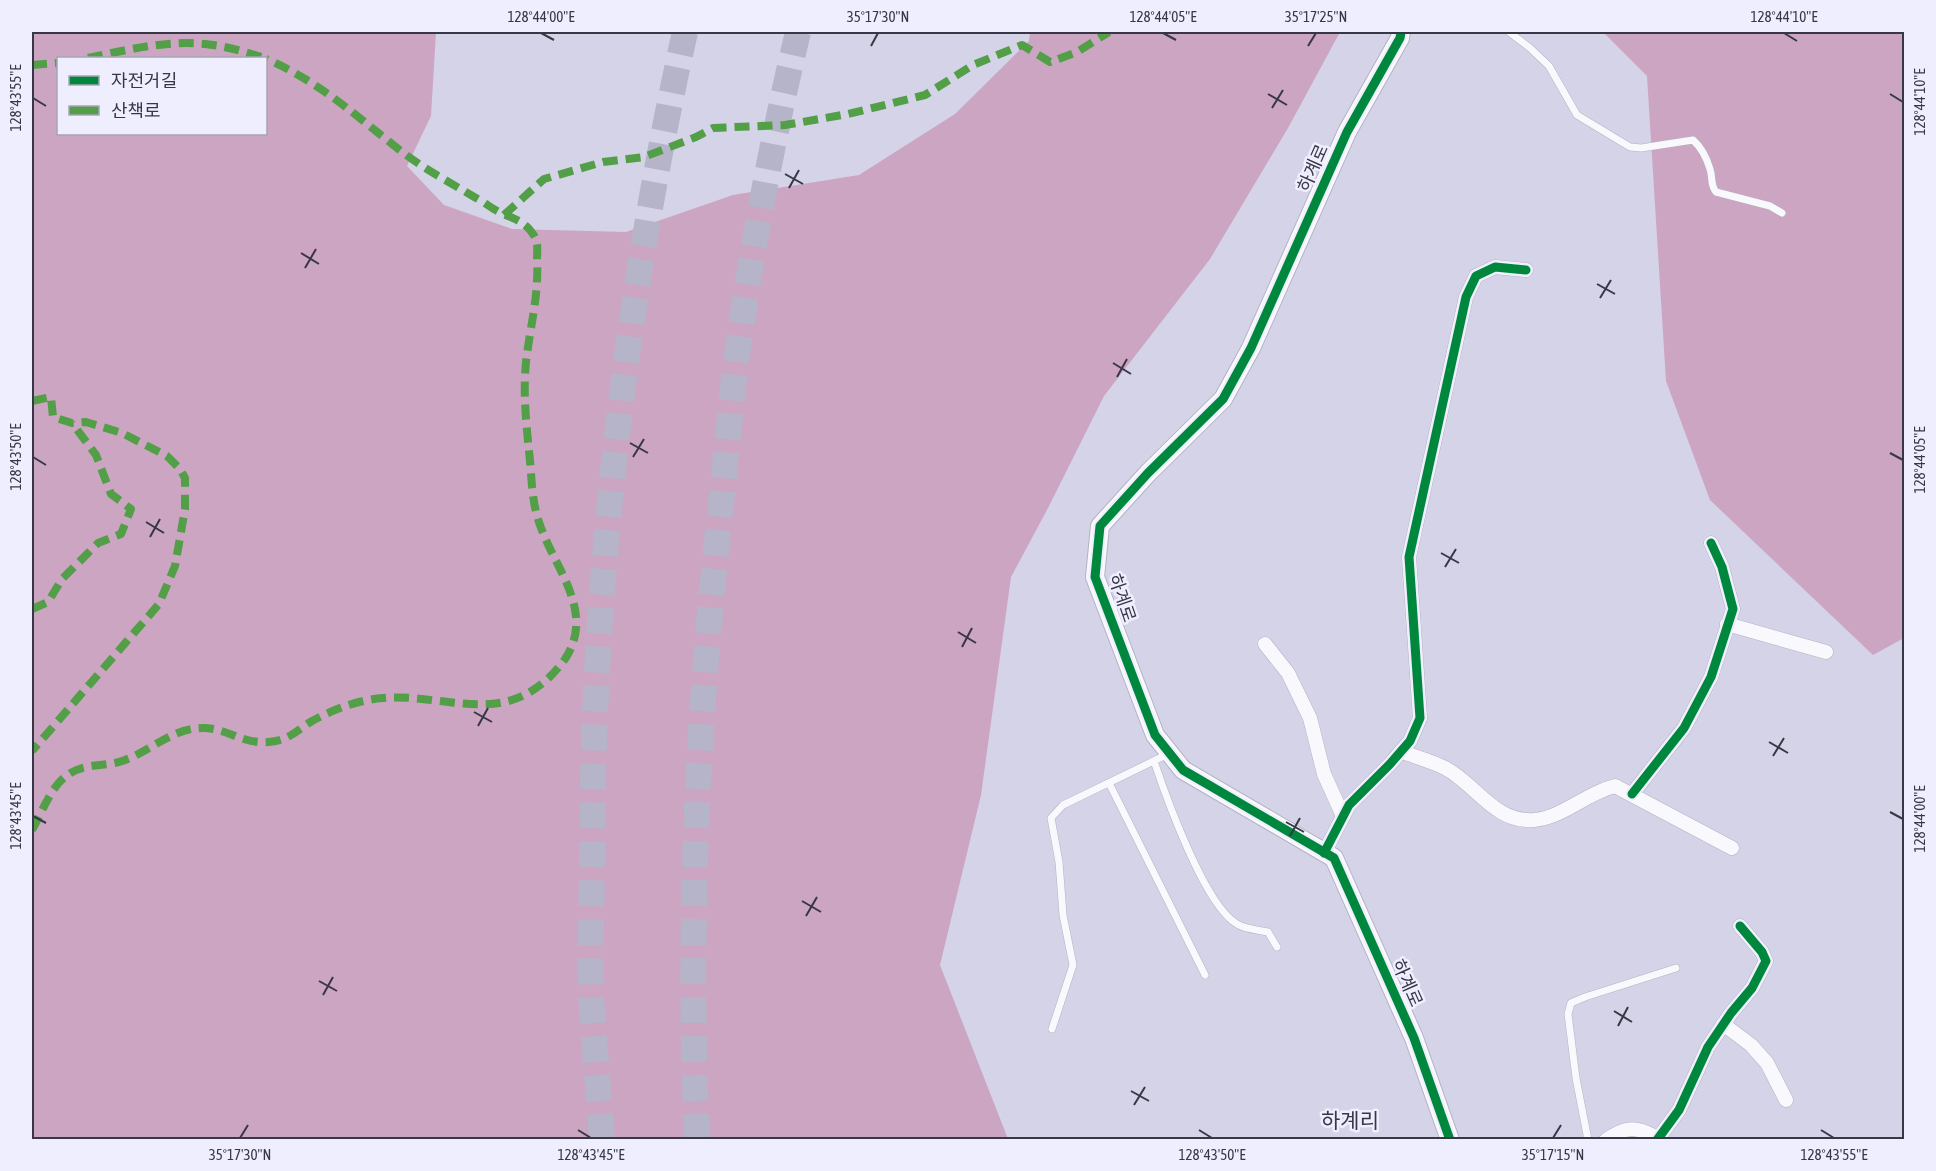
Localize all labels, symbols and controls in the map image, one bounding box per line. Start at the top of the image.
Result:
text: 128°44'00"E [507,8,575,25]
text: 35°17'30"N [847,8,909,25]
text: 128°44'05"E [1129,8,1197,25]
text: 35°17'25"N [1285,8,1347,25]
text: 128°44'10"E [1750,8,1818,25]
legend [57,57,267,135]
text: 128°43'55"E [7,64,24,132]
text: 128°44'10"E [1911,68,1928,136]
text: 자전거길 [111,70,177,91]
text: 산책로 [111,100,161,121]
street label: 하계로 [1293,141,1332,195]
text: 128°43'50"E [7,423,24,491]
text: 128°44'05"E [1911,426,1928,494]
street label: 하계로 [1104,571,1140,625]
text: 128°43'45"E [7,782,24,850]
text: 128°44'00"E [1911,785,1928,853]
street label: 하계로 [1388,956,1427,1010]
district label: 하계리 [1321,1108,1379,1132]
text: 35°17'30"N [209,1146,271,1163]
text: 128°43'45"E [557,1146,625,1163]
text: 128°43'50"E [1178,1146,1246,1163]
text: 35°17'15"N [1522,1146,1584,1163]
text: 128°43'55"E [1800,1146,1868,1163]

